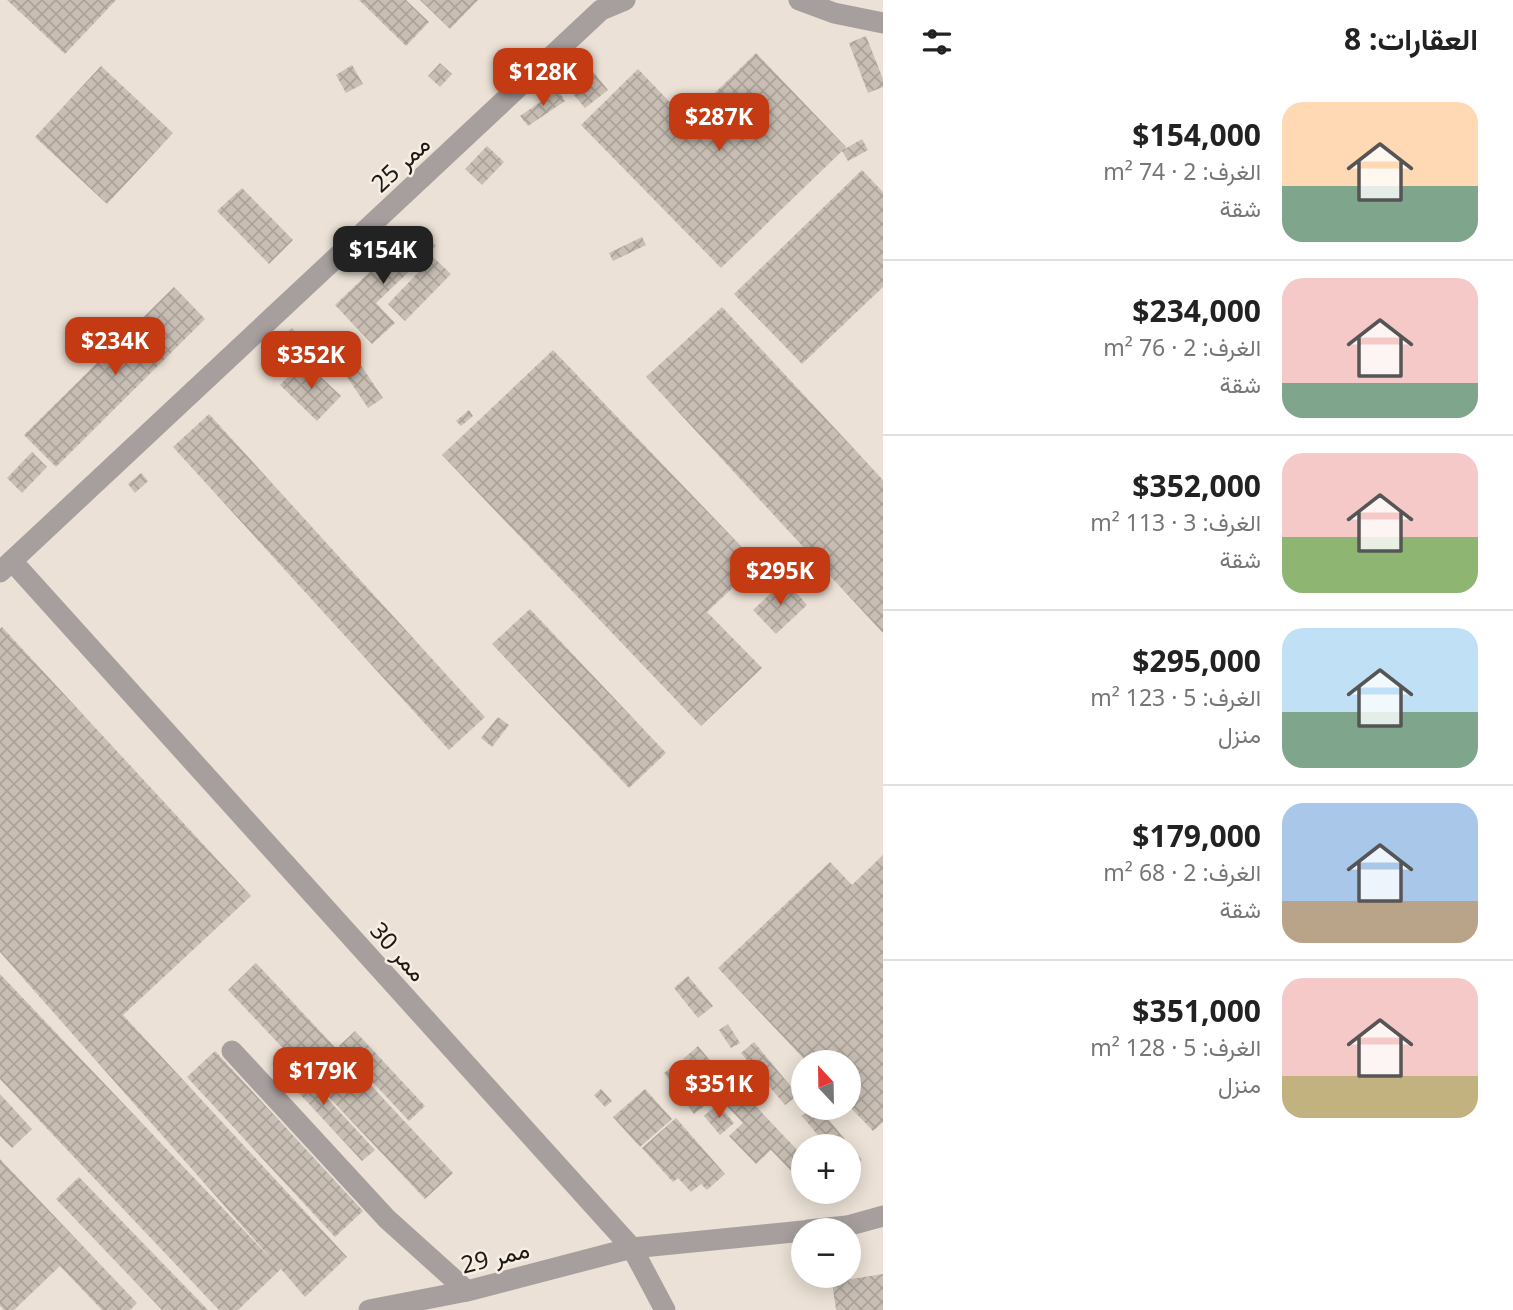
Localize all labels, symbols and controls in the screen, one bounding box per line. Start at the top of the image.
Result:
text: العقارات: 8 [1344,18,1478,59]
icon: filters [918,23,956,61]
pin: $128K [494,48,592,108]
text: $128K [509,55,577,87]
pin: $287K [670,94,768,153]
text: $287K [685,100,753,132]
text: $154,000 [1132,114,1261,155]
street label: ممر 25 [363,127,437,199]
icon: home [1338,130,1422,214]
text: الغرف: 2 · 74 m² [1103,155,1261,187]
text: شقة [1219,192,1261,224]
pin: $154K [334,226,432,286]
text: $154K [349,233,417,265]
text: $234,000 [1132,290,1261,331]
icon: home [1338,306,1422,390]
pin: $234K [66,318,164,377]
text: $234K [81,324,149,356]
text: الغرف: 2 · 76 m² [1103,331,1261,363]
pin: $352K [262,332,360,391]
text: $352K [277,338,345,370]
text: شقة [1219,368,1261,400]
text: $352,000 [1132,465,1261,506]
icon: home [1338,481,1422,565]
text: الغرف: 3 · 113 m² [1090,506,1261,538]
text: شقة [1219,543,1261,575]
pin: $295K [731,548,829,607]
text: $295K [746,554,814,586]
text: $295,000 [1132,640,1261,681]
icon: home [1338,656,1422,740]
text: الغرف: 5 · 123 m² [1090,681,1261,713]
text: منزل [1218,718,1261,750]
text: $179,000 [1132,815,1261,856]
icon: home [1338,831,1422,915]
text: الغرف: 2 · 68 m² [1103,856,1261,888]
text: شقة [1219,893,1261,925]
street label: ممر 30 [363,914,435,988]
text: $351,000 [1132,990,1261,1031]
icon: home [1338,1006,1422,1090]
text: الغرف: 5 · 128 m² [1090,1031,1261,1063]
pin: $179K [274,1048,372,1107]
north arrow [791,1050,861,1120]
map controls [791,1050,861,1288]
text: $179K [289,1054,357,1086]
pin: $351K [670,1060,768,1120]
text: $351K [685,1067,753,1099]
text: منزل [1218,1068,1261,1100]
button: + [791,1134,861,1204]
button: − [791,1218,861,1288]
street label: ممر 29 [457,1232,533,1280]

